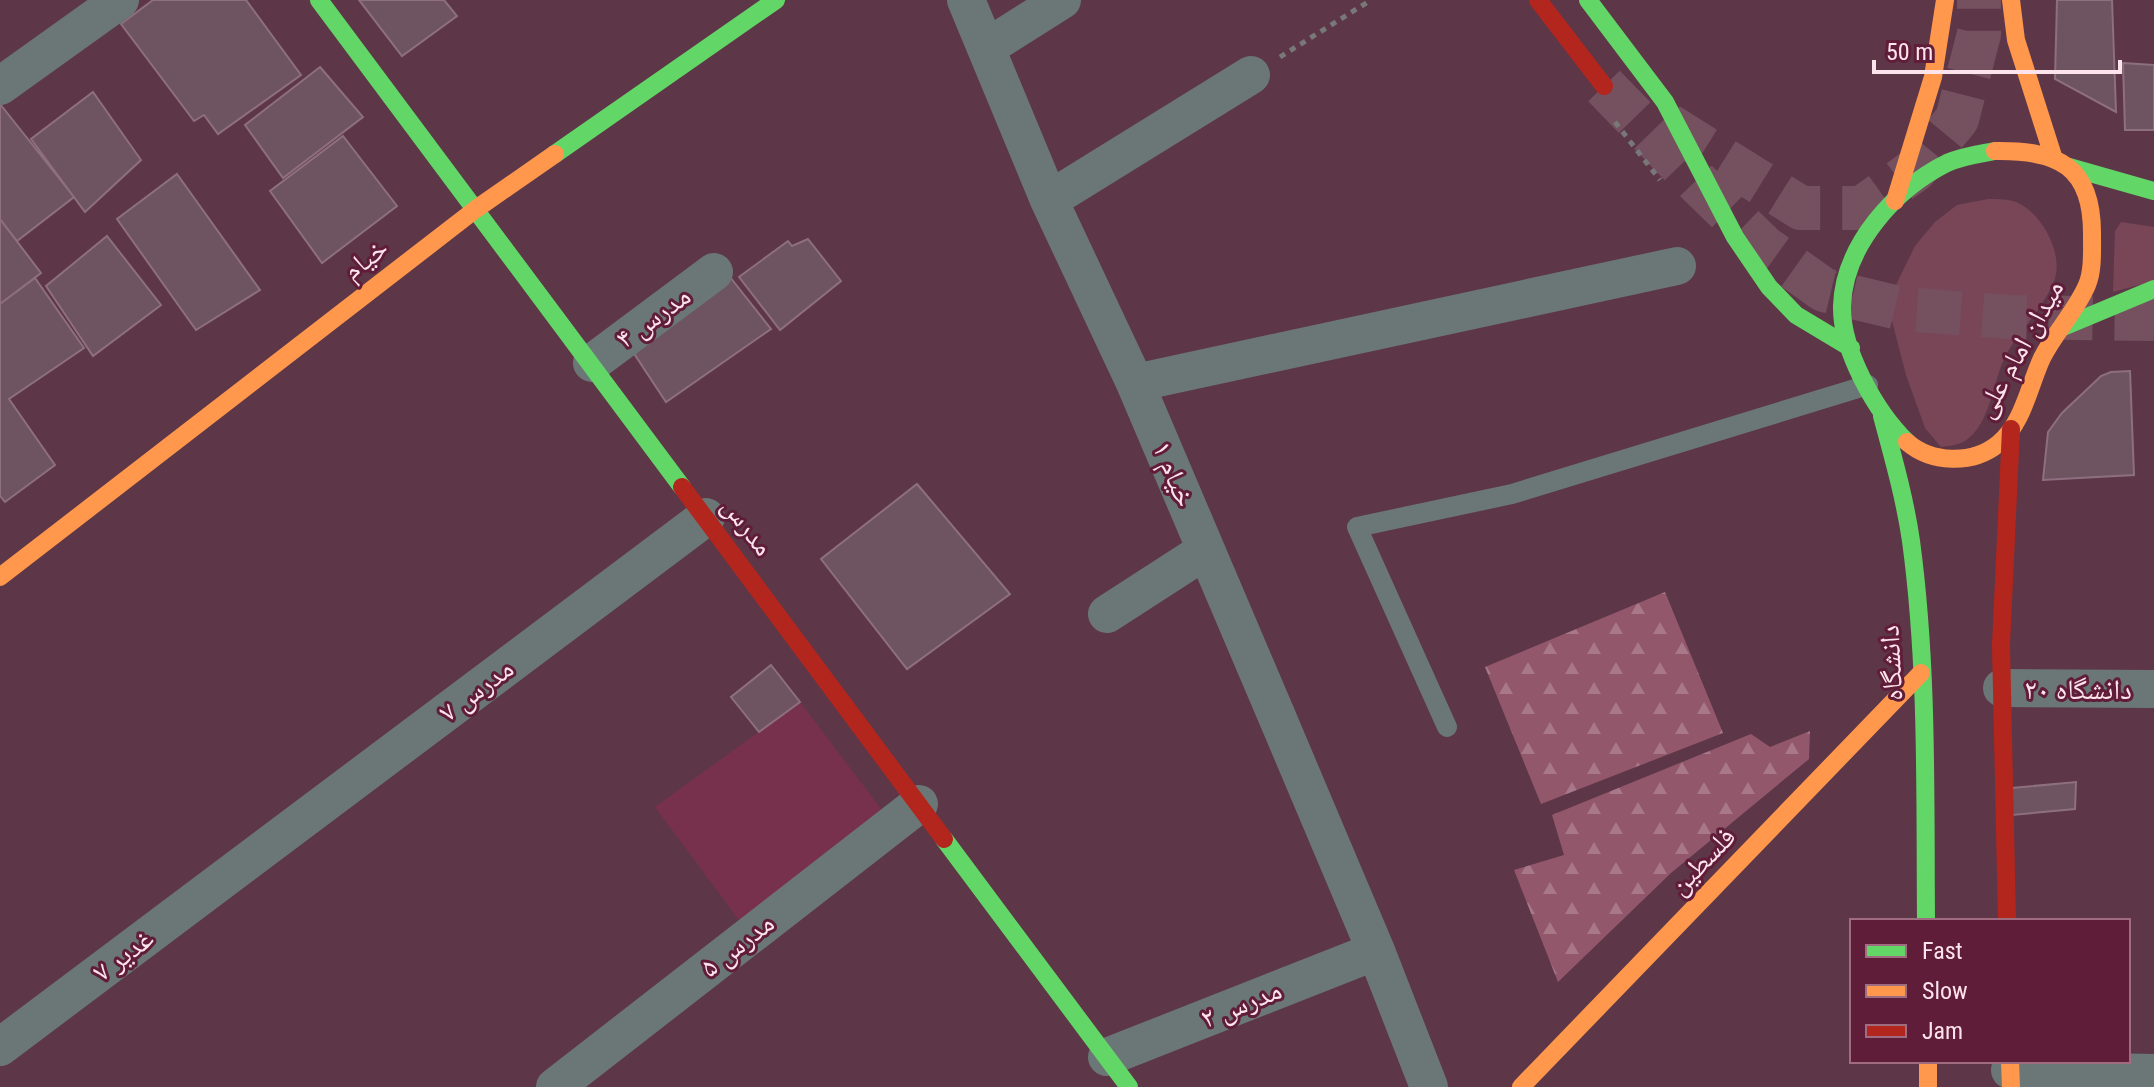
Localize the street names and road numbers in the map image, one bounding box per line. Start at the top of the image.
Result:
street label: خیام [336,231,396,289]
street label: میدان امام علی [1968,274,2072,425]
street label: مدرس ۴ [609,279,697,356]
street label: خیام ۱ [1144,436,1202,512]
street label: مدرس [714,490,781,563]
street label: دانشگاه [1873,624,1909,702]
street label: مدرس ۷ [432,651,520,729]
street label: دانشگاه ۲۰ [2024,673,2132,706]
street label: فلسطین [1662,820,1743,902]
street label: مدرس ۵ [694,906,781,985]
street label: غدیر ۷ [86,922,160,988]
street label: مدرس ۲ [1196,973,1287,1036]

